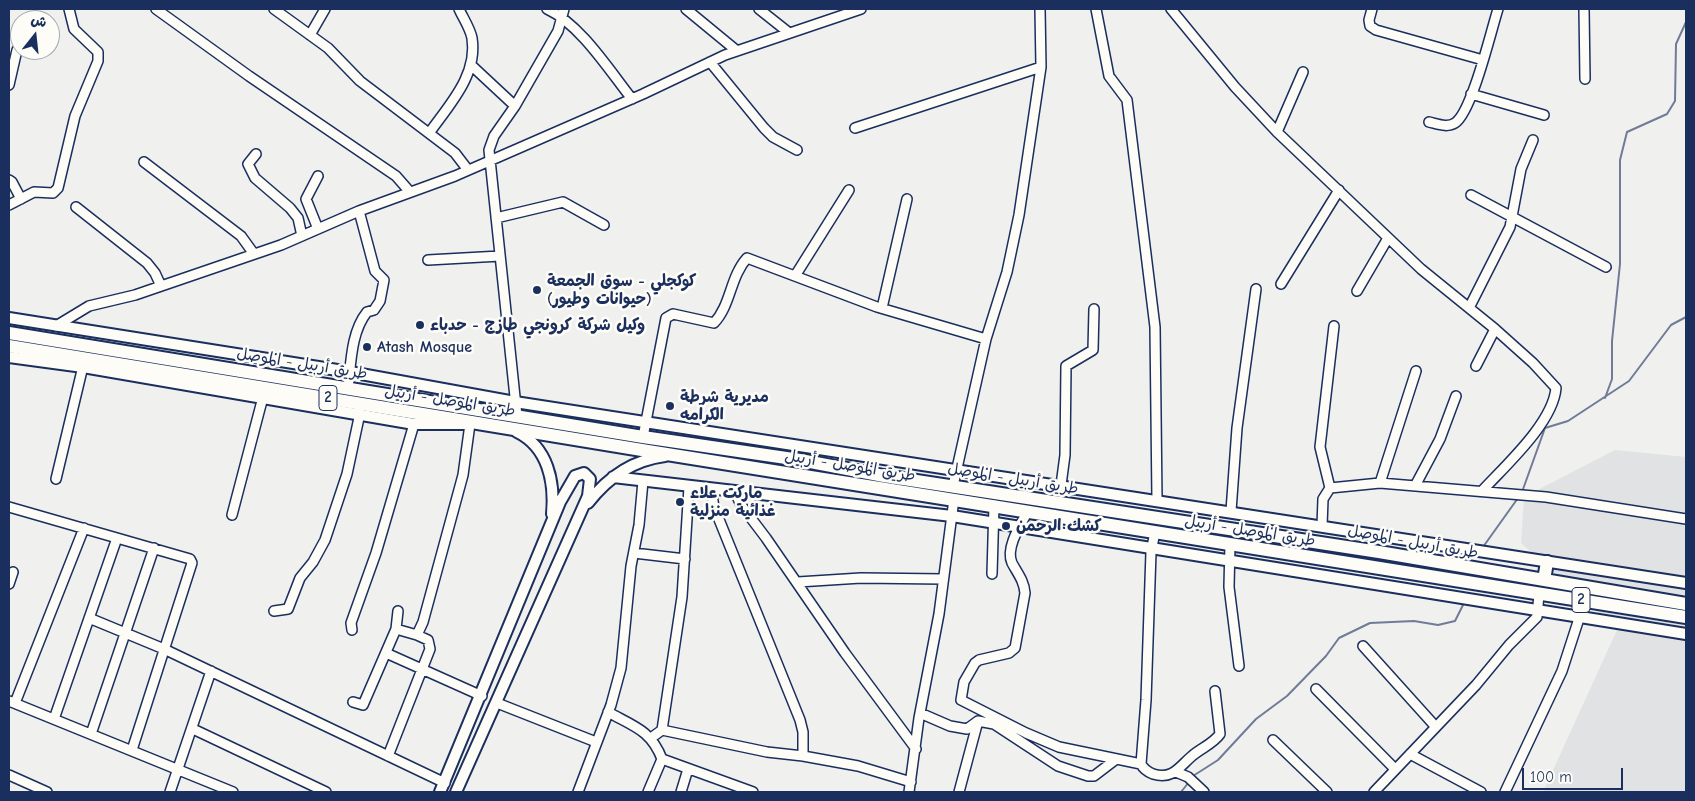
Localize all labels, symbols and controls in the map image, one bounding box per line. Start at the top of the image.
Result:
north arrow [10,10,60,60]
text: ش [29,11,49,31]
place label: كوكجلي - سوق الجمعة (حيوانات وطيور) [547,271,696,309]
marker: كوكجلي - سوق الجمعة (حيوانات وطيور) [531,284,543,296]
place label: وكيل شركة كرونجي طازج - حدباء [430,315,645,335]
marker: وكيل شركة كرونجي طازج - حدباء [414,319,426,331]
place label: Atash Mosque [377,337,472,357]
marker: Atash Mosque [361,341,373,353]
street label: طريق أربيل - الموصل [235,344,369,384]
street label: طريق الموصل - أربيل [383,381,517,421]
road number: 2 [319,386,337,410]
place label: مديرية شرطة الكرامه [680,387,769,425]
marker: مديرية شرطة الكرامه [664,400,676,412]
street label: طريق الموصل - أربيل [783,446,917,486]
street label: طريق أربيل - الموصل [946,459,1080,499]
place label: ماركت علاء غذائية منزلية [690,483,775,521]
marker: ماركت علاء غذائية منزلية [674,496,686,508]
street label: طريق الموصل - أربيل [1183,511,1317,551]
place label: كشك الرحمن [1016,516,1102,536]
marker: كشك الرحمن [1000,520,1012,532]
street label: طريق أربيل - الموصل [1346,521,1480,563]
road number: 2 [1572,588,1590,612]
scale bar [1525,758,1626,790]
text: 100 m [1530,768,1572,786]

